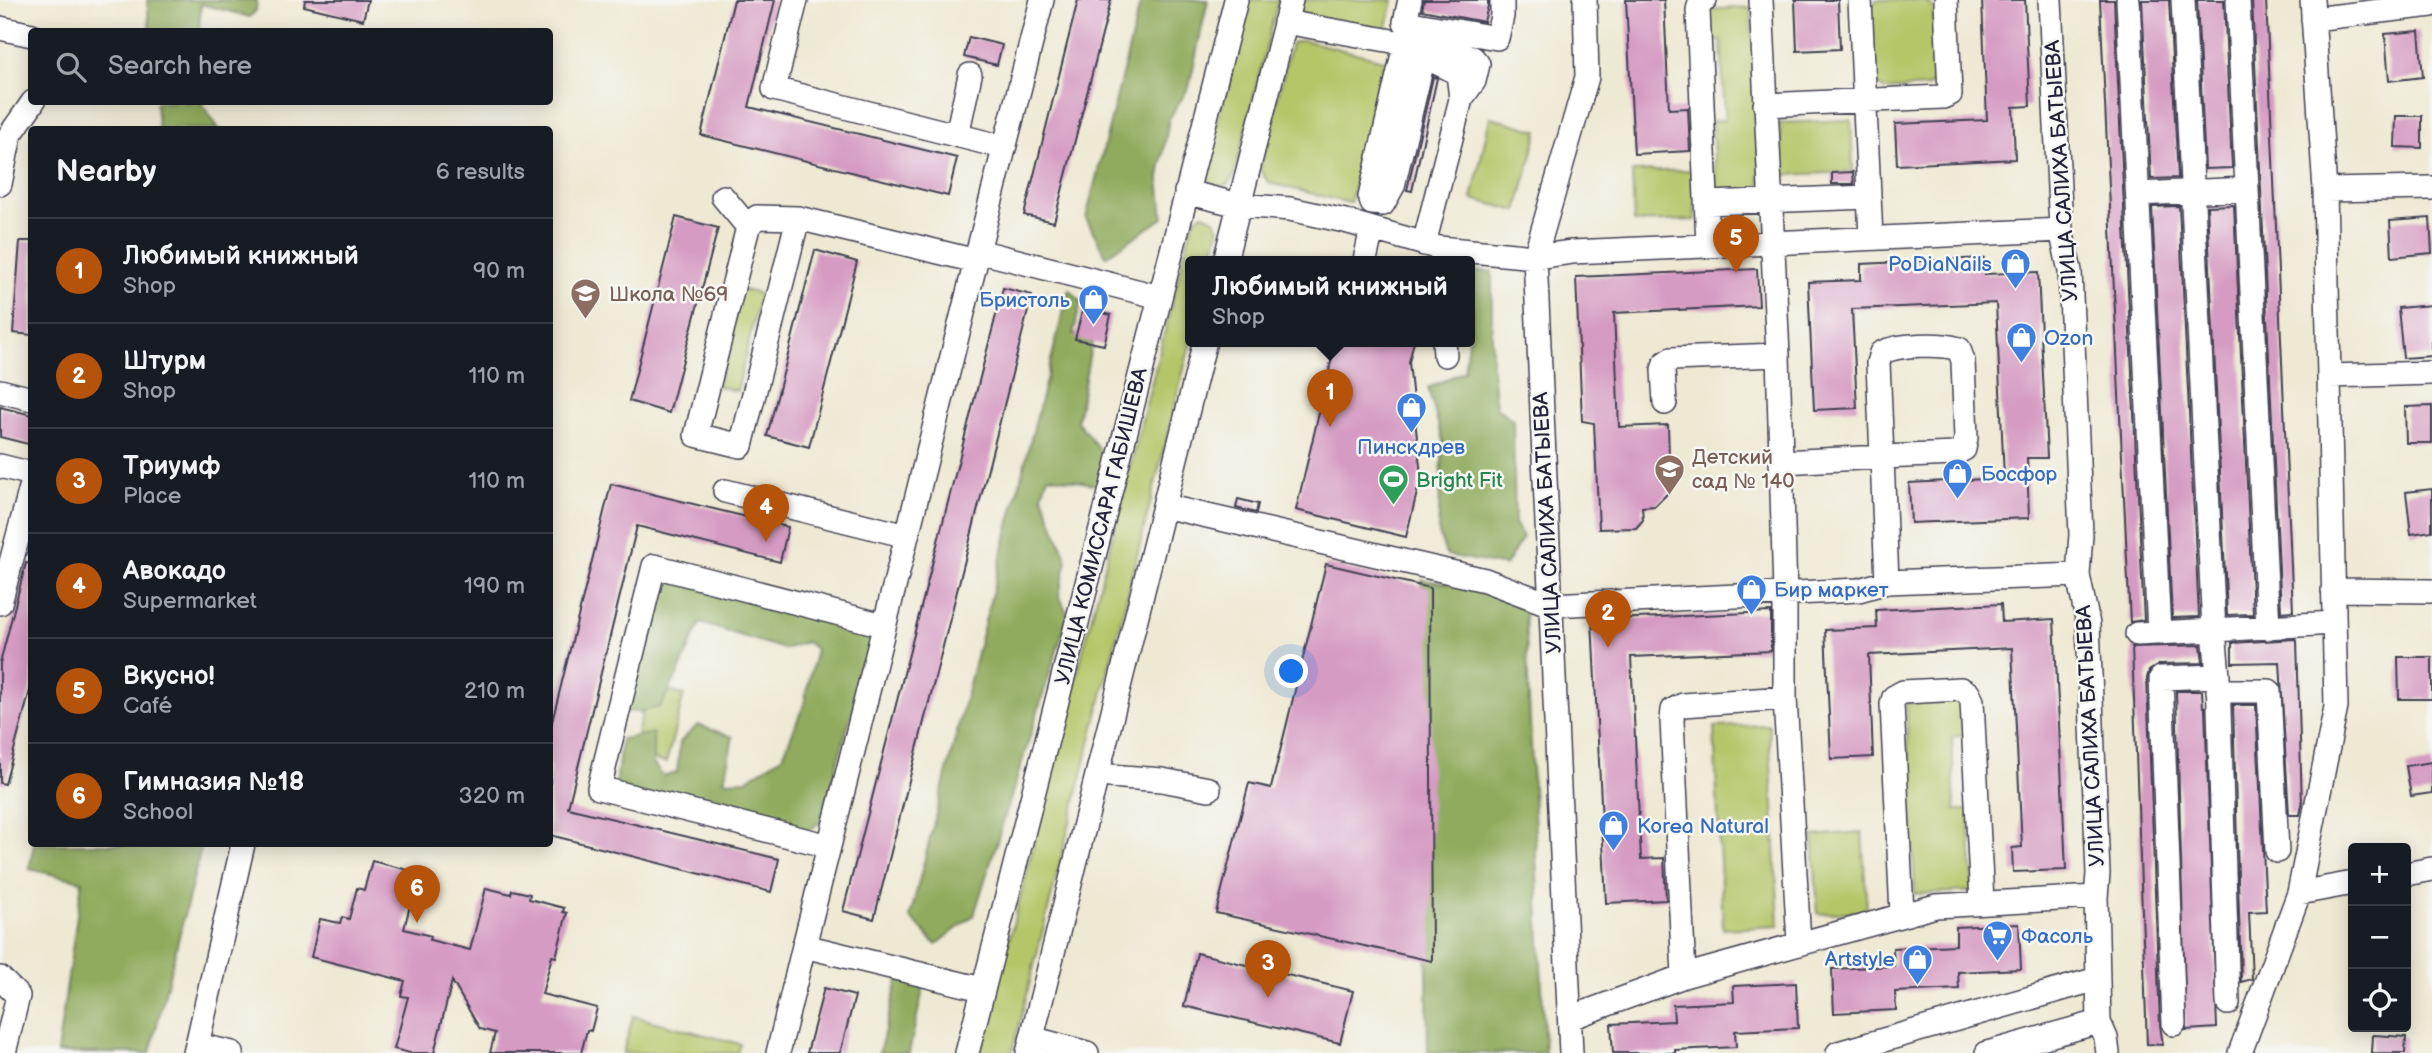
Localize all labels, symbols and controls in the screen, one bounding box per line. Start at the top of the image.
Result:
search box [28,28,553,105]
street label: УЛИЦА САЛИХА БАТЫЕВА [2040,39,2083,303]
icon: search [52,48,90,86]
text: Search here [108,51,252,82]
text: Nearby [56,154,156,190]
text: 6 results [436,158,525,186]
pin: 5 [1713,215,1759,273]
text: Любимый книжный [123,241,359,272]
shop icon: PoDiaNails [1998,247,2032,291]
place label: PoDiaNails [1888,252,1992,277]
popup [1185,256,1475,347]
text: 1 [74,257,84,285]
text: 90 m [473,257,525,285]
text: Shop [123,272,176,300]
text: Любимый книжный [1212,272,1448,303]
school or university icon: Школа №69 [569,277,603,321]
place label: Школа №69 [609,282,728,307]
shop icon: Бристоль [1076,283,1110,327]
place label: Бристоль [979,288,1071,313]
text: Shop [1212,303,1265,331]
shop icon: Ozon [2004,321,2038,365]
place label: Ozon [2044,326,2093,351]
text: Штурм [123,346,206,377]
text: 2 [72,362,86,390]
text: 110 m [468,362,525,390]
street label: УЛИЦА КОМИССАРА ГАБИШЕВА [1050,365,1153,687]
pin: 1 [1307,369,1353,427]
text: Shop [123,377,176,405]
shop icon: Пинскдрев [1394,390,1428,434]
street label: УЛИЦА САЛИХА БАТЫЕВА [1528,391,1567,655]
place label: Пинскдрев [1357,435,1465,460]
place label: Детский сад № 140 [1692,445,1795,494]
text: Триумф [123,451,221,482]
school or university icon: Детский сад № 140 [1652,452,1686,496]
shop icon: Босфор [1941,457,1975,501]
place label: Босфор [1981,462,2057,487]
sports icon: Bright Fit [1376,463,1410,507]
text: 3 [72,467,86,495]
text: 110 m [468,467,525,495]
place label: Bright Fit [1416,468,1503,493]
text: Place [123,482,181,510]
pin: 4 [743,484,789,542]
text: Авокадо [123,556,226,587]
text: 4 [72,572,86,600]
text: 190 m [464,572,525,600]
shop icon: Бир маркет [1734,573,1768,617]
place label: Бир маркет [1774,578,1889,603]
text: Supermarket [123,587,257,615]
pin: 2 [1585,590,1631,648]
street label: УЛИЦА САЛИХА БАТЫЕВА [2071,604,2110,868]
your location [1274,654,1308,688]
text: Вкусно! [123,661,215,692]
text: 5 [72,677,86,705]
text: 210 m [464,677,525,705]
text: Café [123,692,172,720]
text: Гимназия №18 [123,767,304,798]
text: 6 [72,782,86,810]
text: 320 m [459,782,525,810]
text: School [123,798,193,826]
shop icon: Korea Natural [1597,809,1631,853]
place label: Korea Natural [1637,814,1769,839]
map controls [2348,843,2411,1032]
button: + [2348,843,2411,906]
pin: 6 [394,865,440,923]
button: − [2348,906,2411,969]
supermarket icon: Фасоль [1981,919,2015,963]
place label: Фасоль [2021,924,2094,949]
pin: 3 [1245,940,1291,998]
shop icon: Artstyle [1901,942,1935,986]
place label: Artstyle [1825,947,1895,972]
button: locate [2348,969,2411,1032]

